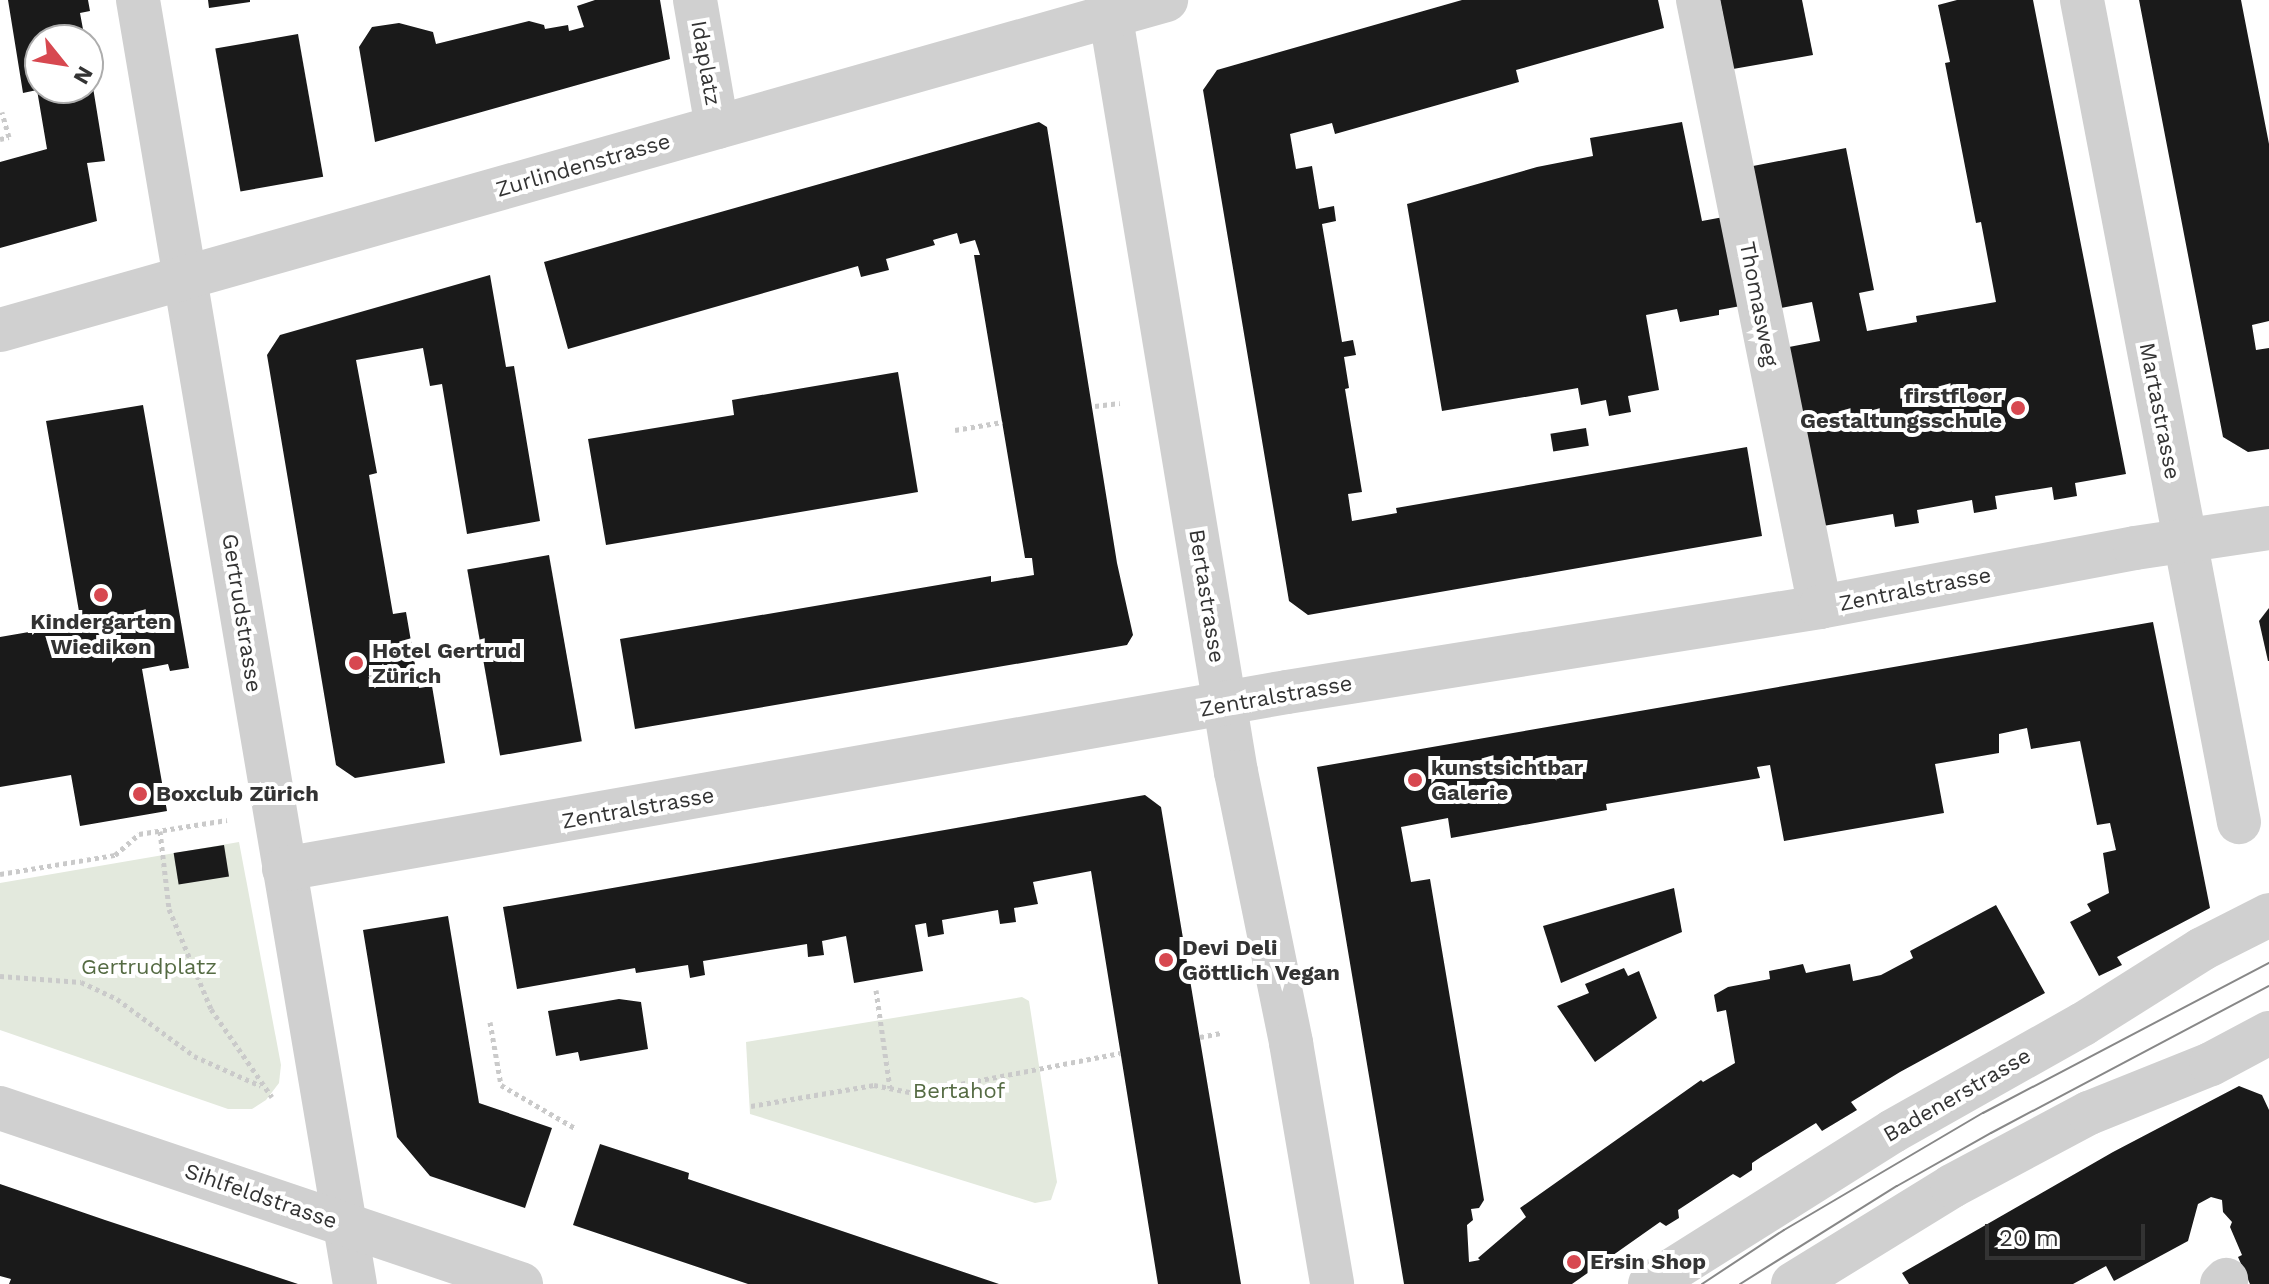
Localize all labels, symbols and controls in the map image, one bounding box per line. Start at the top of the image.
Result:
street label: Idaplatz [686,18,726,108]
north arrow [24,24,104,104]
text: N [69,62,98,89]
street label: Zurlindenstrasse [493,127,673,203]
street label: Thomasweg [1734,239,1784,369]
street label: Martastrasse [2134,340,2186,482]
place label: firstfloor Gestaltungsschule [1800,382,2002,434]
marker: firstfloor Gestaltungsschule [2009,399,2027,417]
street label: Bertastrasse [1183,527,1231,665]
street label: Gertrudstrasse [216,532,268,694]
street label: Zentralstrasse [1837,561,1993,617]
marker: Kindergarten Wiedikon [92,586,110,604]
place label: Kindergarten Wiedikon [30,608,172,660]
place label: Hotel Gertrud Zürich [372,637,522,688]
marker: Hotel Gertrud Zürich [347,654,365,672]
street label: Zentralstrasse [1198,670,1354,722]
place label: kunstsichtbar Galerie [1431,754,1583,806]
marker: kunstsichtbar Galerie [1406,771,1424,789]
place label: Boxclub Zürich [156,781,319,807]
street label: Zentralstrasse [560,782,716,834]
marker: Boxclub Zürich [131,785,149,803]
place label: Devi Deli Göttlich Vegan [1182,934,1341,986]
marker: Devi Deli Göttlich Vegan [1157,951,1175,969]
park label: Gertrudplatz [81,954,217,980]
street label: Badenerstrasse [1879,1042,2035,1148]
park label: Bertahof [913,1078,1005,1104]
street label: Sihlfeldstrasse [181,1158,341,1234]
scale bar [1989,1208,2149,1258]
text: 20 m [1999,1224,2059,1252]
place label: Ersin Shop [1590,1249,1706,1275]
marker: Ersin Shop [1565,1253,1583,1271]

